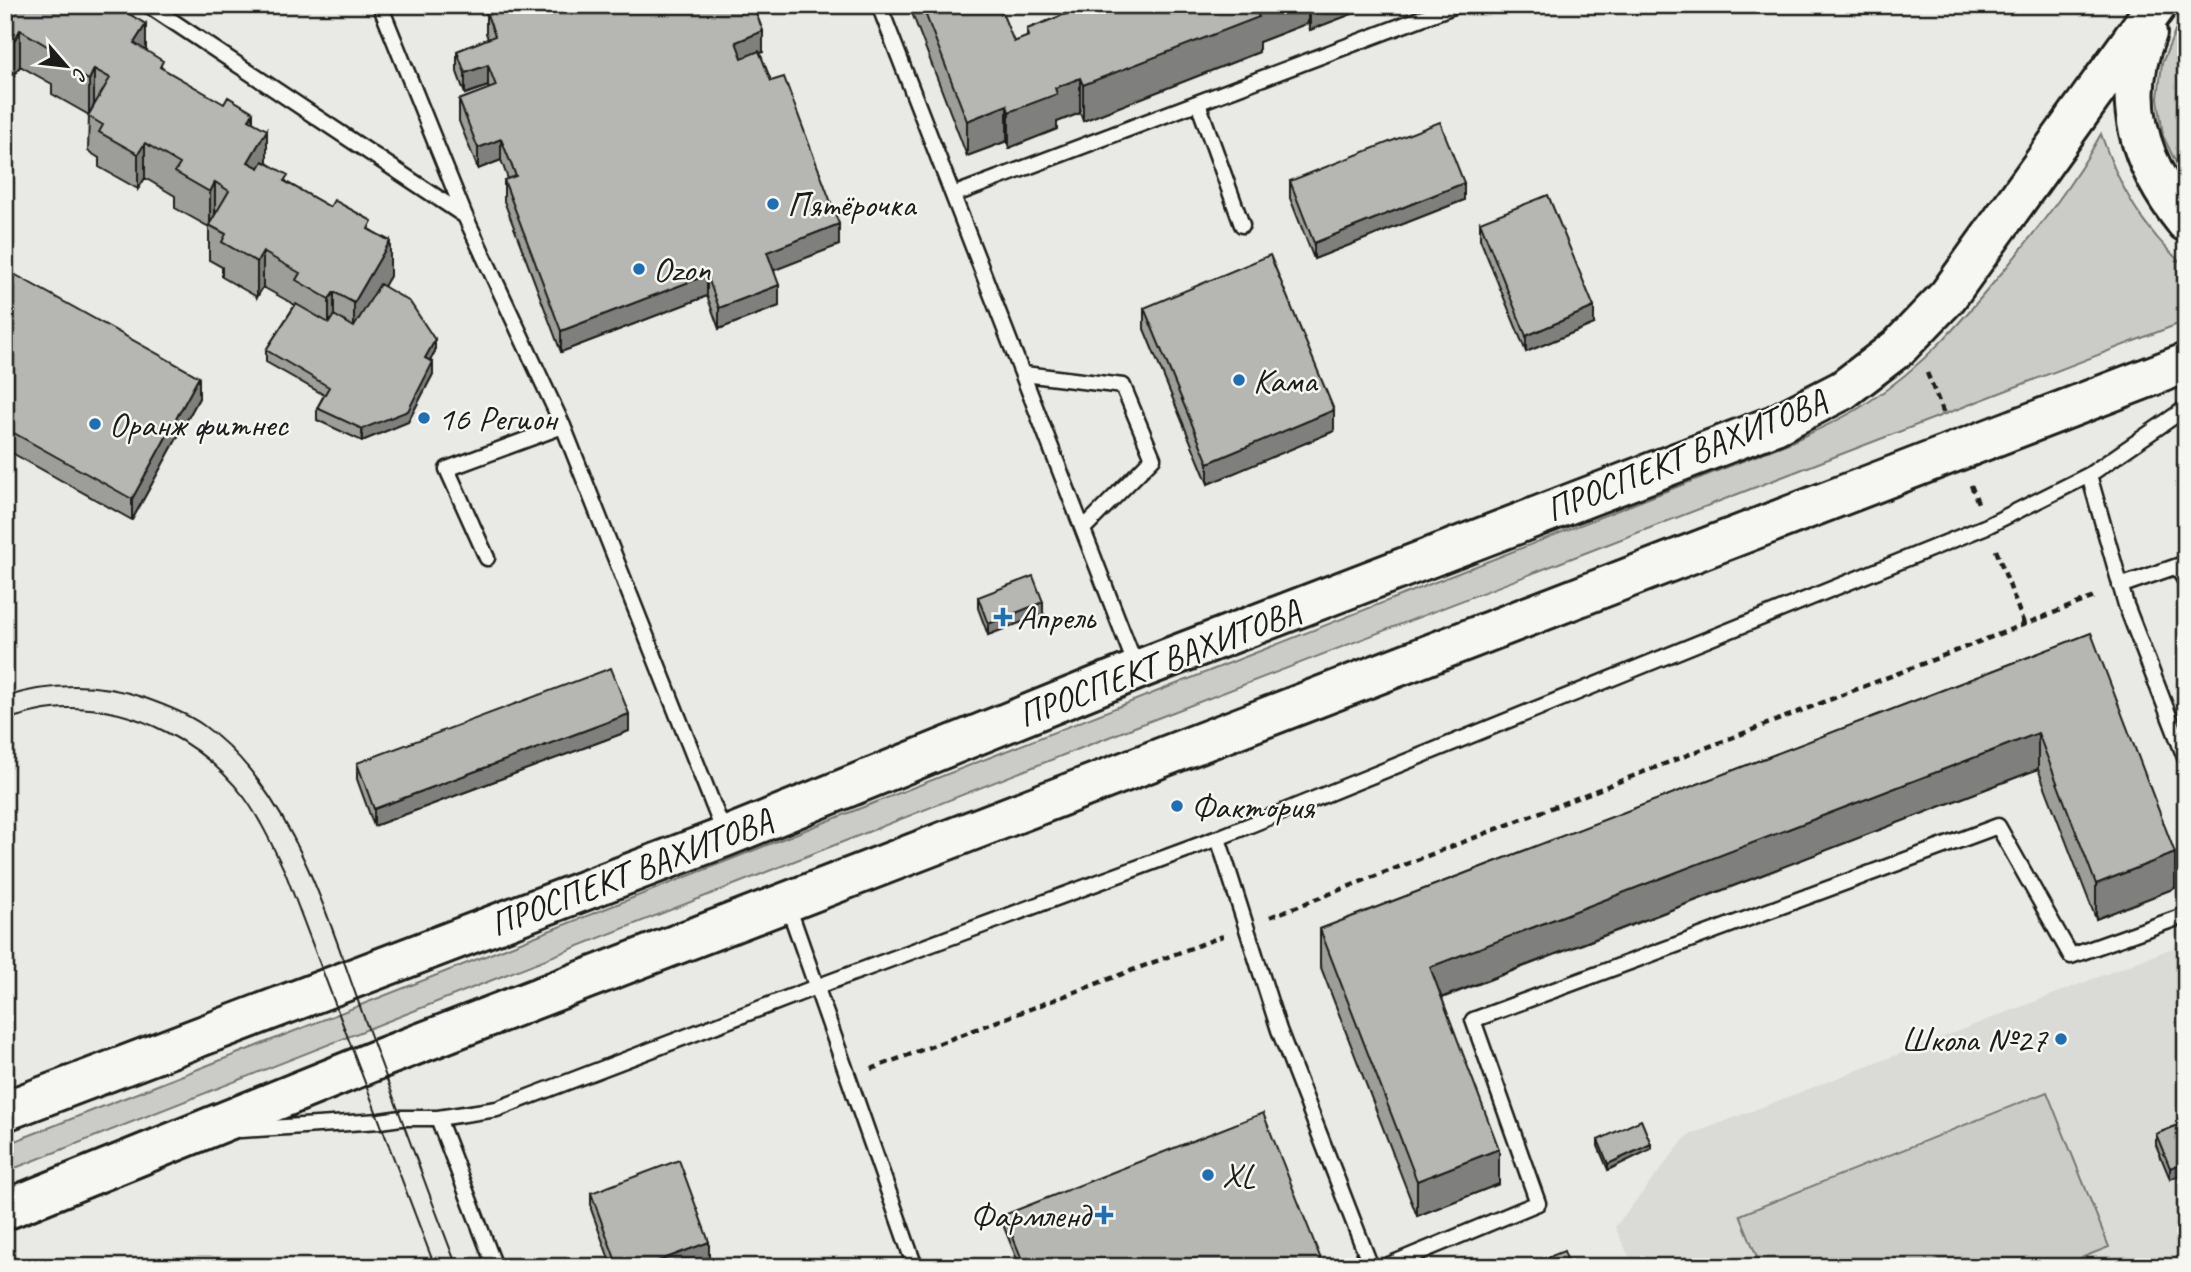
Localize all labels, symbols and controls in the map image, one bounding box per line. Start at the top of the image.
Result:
north arrow [32,32,102,102]
text: С [66,64,93,86]
place label: Пятёрочка [787,182,917,227]
marker: Пятёрочка [765,196,781,212]
place label: Ozon [653,247,711,292]
marker: Ozon [631,261,647,277]
place label: Кама [1253,358,1319,403]
marker: Кама [1231,372,1247,388]
street label: ПРОСПЕКТ ВАХИТОВА [1539,378,1834,532]
place label: 16 Регион [438,396,559,441]
place label: Оранж фитнес [109,402,289,447]
marker: 16 Регион [416,410,432,426]
marker: Оранж фитнес [87,416,103,432]
street label: ПРОСПЕКТ ВАХИТОВА [1011,588,1308,738]
place label: Апрель [1017,595,1097,640]
marker: Апрель [995,609,1011,625]
place label: Фактория [1191,784,1315,829]
street label: ПРОСПЕКТ ВАХИТОВА [483,797,780,947]
marker: Фактория [1169,798,1185,814]
place label: Школа №27 [1901,1017,2049,1062]
marker: Школа №27 [2053,1031,2069,1047]
place label: XL [1222,1153,1255,1198]
marker: XL [1200,1167,1216,1183]
place label: Фармленд [970,1193,1093,1238]
marker: Фармленд [1096,1207,1112,1223]

